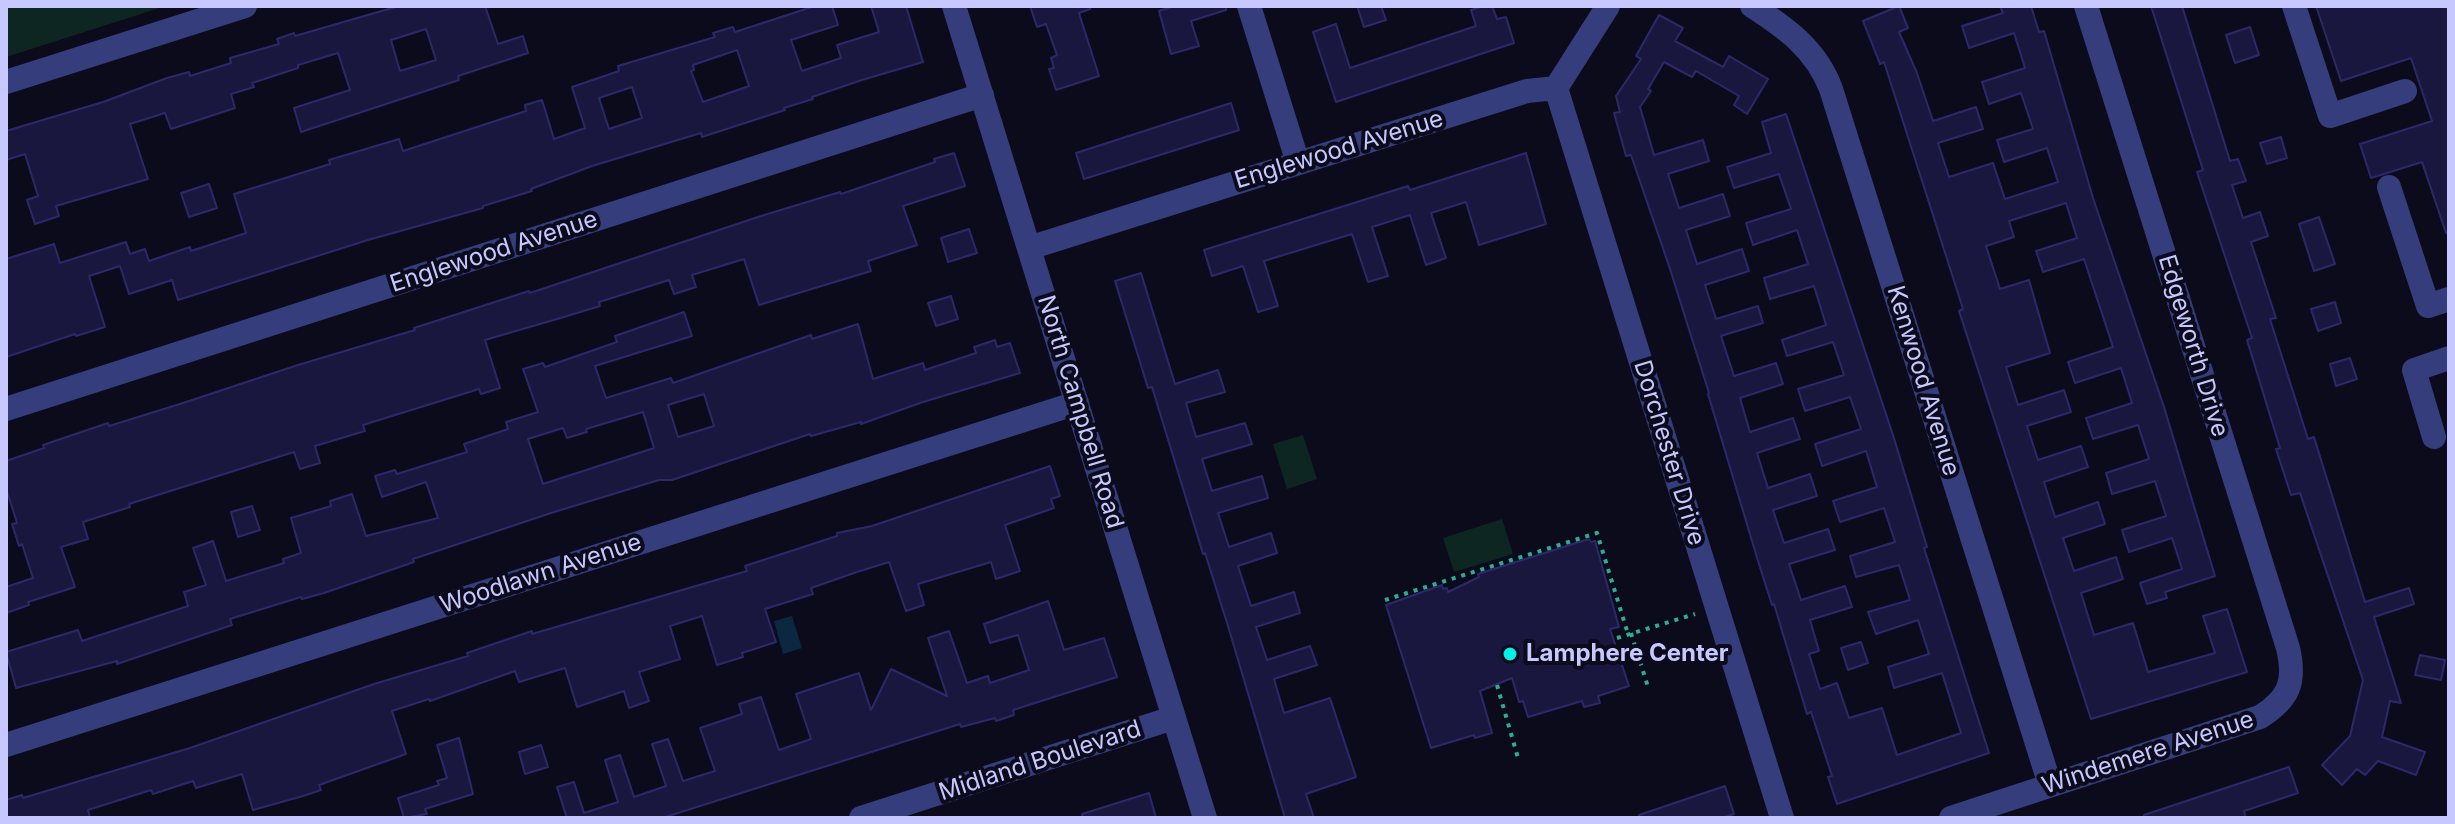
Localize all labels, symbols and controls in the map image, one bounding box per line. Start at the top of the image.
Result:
street label: Englewood Avenue [1231,105,1447,195]
street label: Englewood Avenue [387,205,601,299]
street label: Edgeworth Drive [2152,252,2234,440]
street label: Kenwood Avenue [1880,283,1966,479]
street label: North Campbell Road [1031,292,1129,532]
street label: Dorchester Drive [1627,357,1711,549]
street label: Woodlawn Avenue [437,528,645,620]
place label: Lamphere Center [1526,640,1729,668]
marker: Lamphere Center [1501,645,1519,663]
street label: Windemere Avenue [2038,705,2258,801]
street label: Midland Boulevard [935,715,1145,807]

